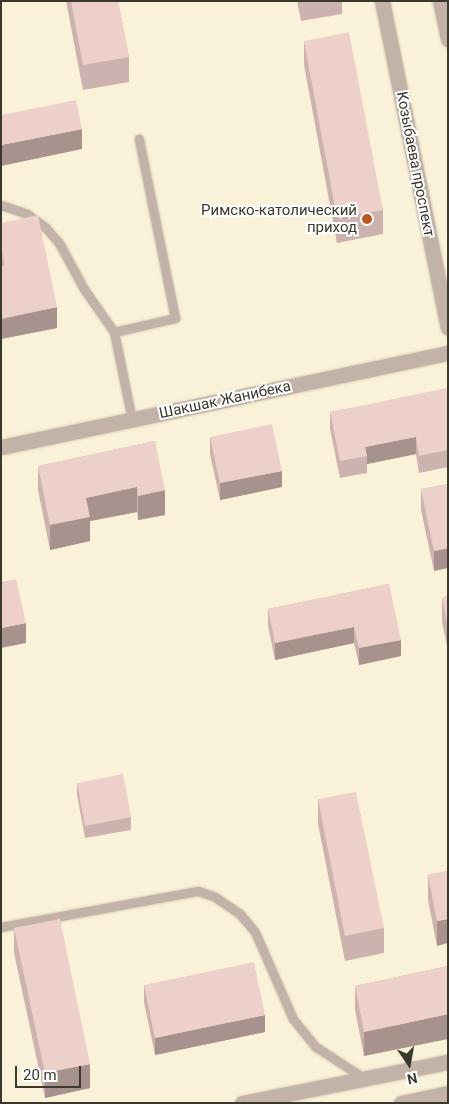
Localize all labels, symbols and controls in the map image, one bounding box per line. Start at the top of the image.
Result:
street label: Козыбаева проспект [392,90,438,238]
place label: Римско-католический приход [201,201,357,236]
marker: Римско-католический приход [361,213,373,225]
street label: Шакшак Жанибека [158,377,292,423]
north arrow [384,1039,434,1089]
scale bar [18,1056,84,1088]
text: 20 m [23,1066,57,1084]
text: N [406,1070,419,1088]

